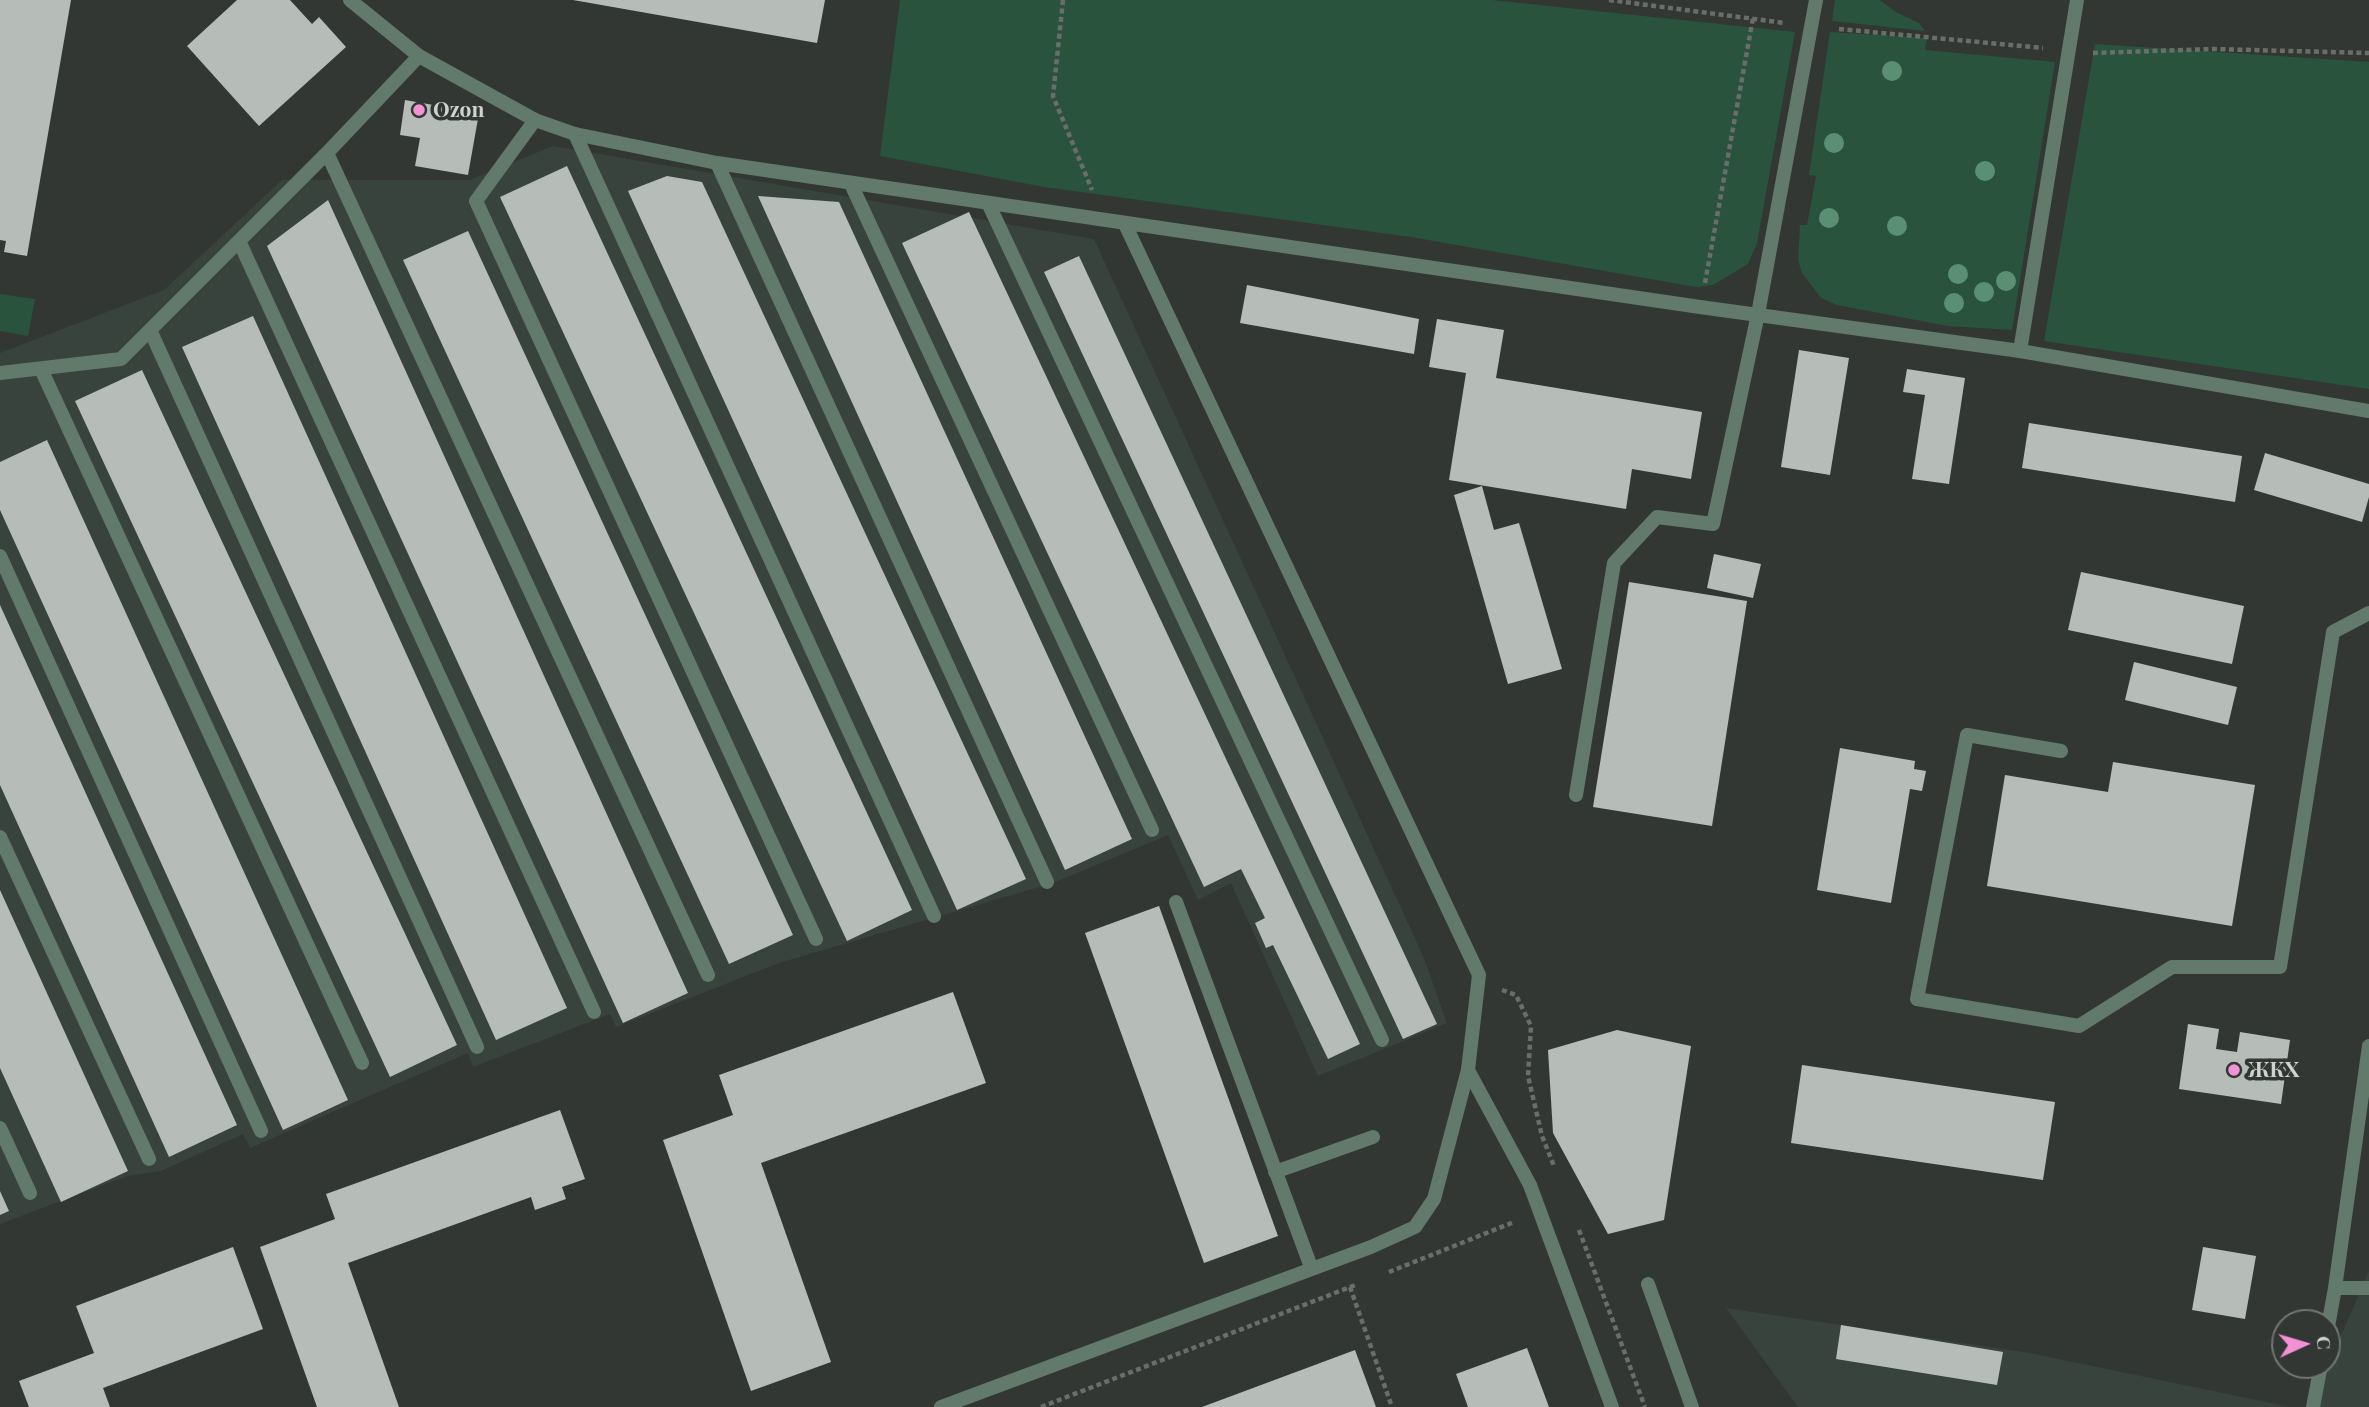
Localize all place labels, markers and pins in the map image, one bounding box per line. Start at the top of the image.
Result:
place label: Ozon [433,97,484,123]
marker: Ozon [411,102,427,118]
place label: ЖКХ [2248,1057,2299,1083]
marker: ЖКХ [2226,1062,2242,1078]

